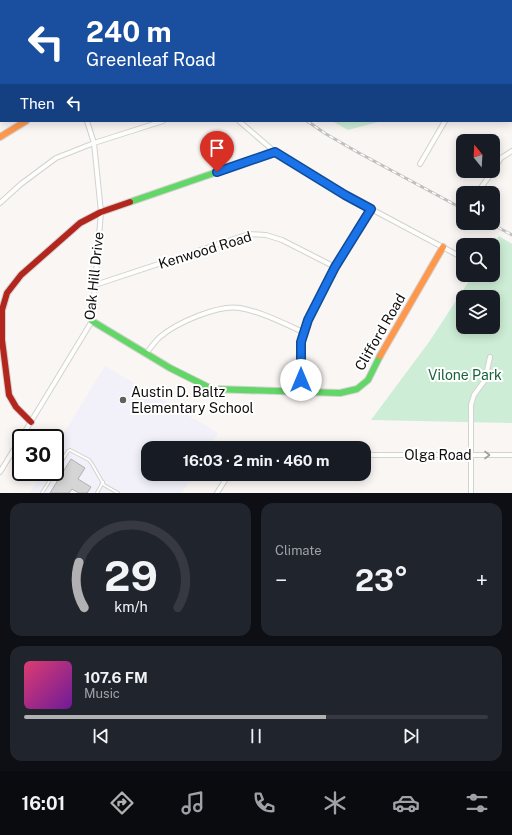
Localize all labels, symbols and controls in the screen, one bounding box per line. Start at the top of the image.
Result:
text: 240 m [86,15,172,48]
icon: left [20,16,72,68]
text: Greenleaf Road [86,49,216,70]
icon: left [63,92,85,114]
text: Then [20,95,55,112]
pin [200,131,234,172]
north arrow [456,134,500,178]
map controls [456,134,500,334]
icon: arrive [206,137,228,159]
button: sound [456,186,500,230]
street label: Kenwood Road [157,228,253,272]
street label: Oak Hill Drive [81,231,107,321]
button: search [456,238,500,282]
button: layers [456,290,500,334]
street label: Clifford Road [352,291,408,373]
position arrow [280,359,322,401]
park label: Vilone Park [428,367,502,383]
place label: Austin D. Baltz Elementary School [131,384,254,416]
marker: Austin D. Baltz Elementary School [118,395,128,405]
speed limit sign: 30 [12,429,64,481]
street label: Olga Road [404,447,472,463]
one-way arrow [484,451,490,459]
text: 16:03 · 2 min · 460 m [183,452,329,469]
text: Climate [275,543,322,558]
text: 29 [104,550,157,599]
text: 23° [355,562,408,598]
text: − [275,567,287,593]
text: + [476,567,488,593]
text: km/h [114,597,147,614]
text: 107.6 FM [84,669,148,686]
text: Music [84,686,120,701]
icon: previous [90,725,112,747]
icon: pause [245,725,267,747]
icon: next [400,725,422,747]
icon: directions [108,789,136,817]
icon: music [179,789,207,817]
icon: phone [250,789,278,817]
icon: climate [321,789,349,817]
icon: car [392,789,420,817]
icon: filters [463,789,491,817]
text: 16:01 [21,793,65,814]

